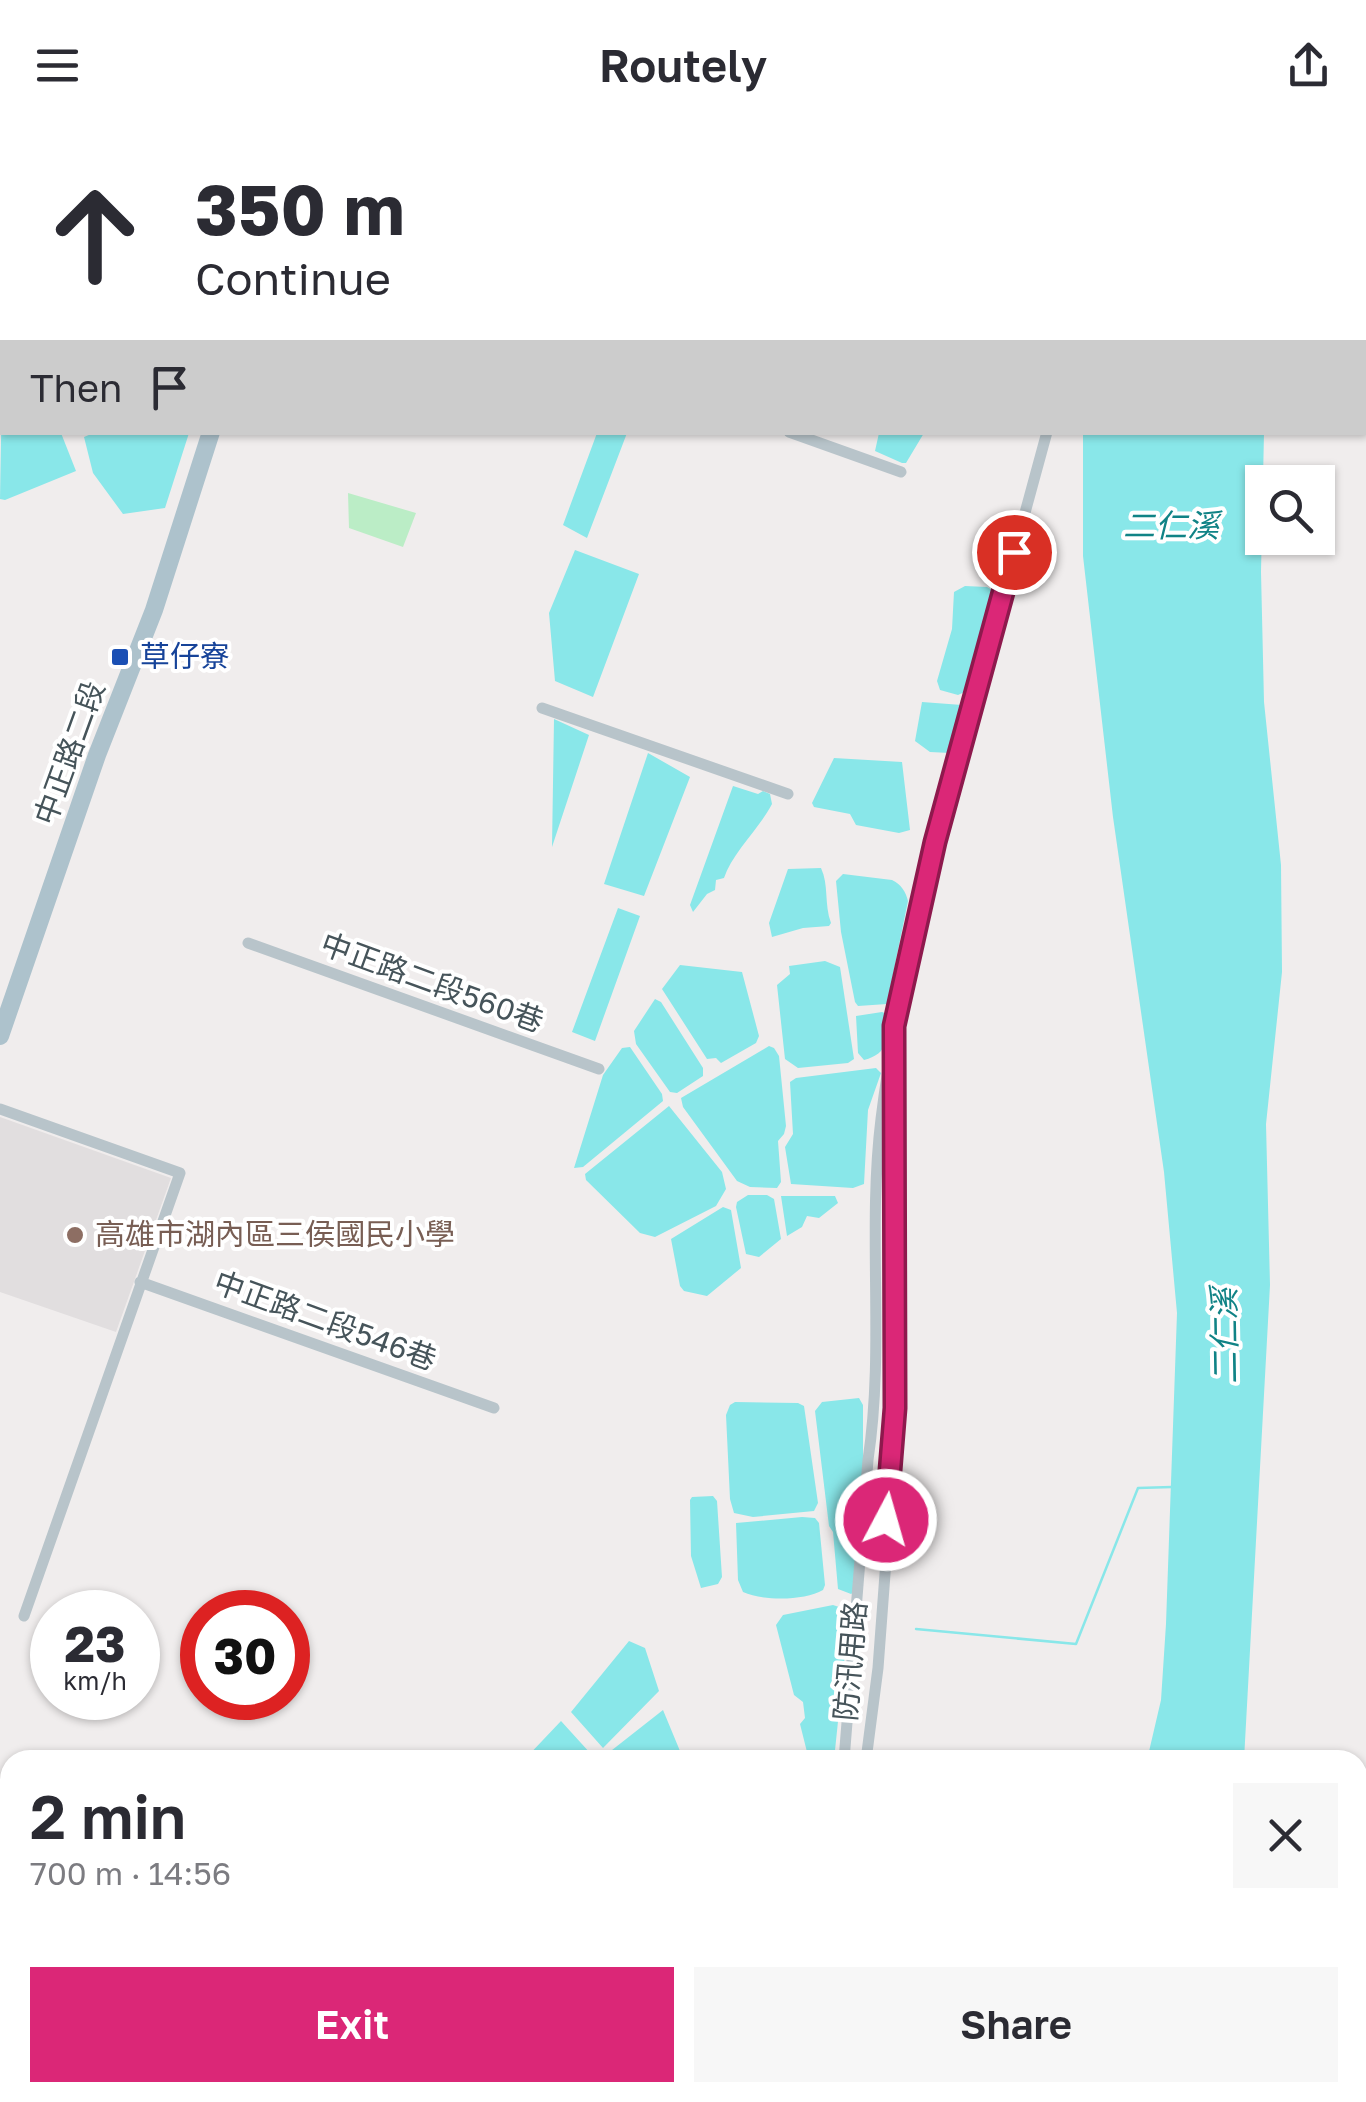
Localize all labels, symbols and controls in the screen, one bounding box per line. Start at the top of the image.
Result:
icon: menu [30,38,85,93]
text: Routely [599,38,767,92]
icon: share [1281,38,1336,93]
text: 350 m [195,166,405,250]
icon: ahead [30,170,160,300]
text: Continue [195,251,391,305]
icon: arrive [142,360,197,415]
text: Then [30,365,122,410]
map controls [1245,465,1335,555]
button: search [1245,465,1335,555]
water label: 二仁溪 [1123,506,1223,544]
pin [972,510,1057,595]
icon: arrive [987,525,1042,580]
place label: 草仔寮 [140,638,230,674]
marker: 草仔寮 [109,646,131,668]
street label: 中正路二段 [26,676,112,829]
street label: 中正路二段560巷 [316,925,549,1039]
place label: 高雄市湖內區三侯國民小學 [95,1216,455,1252]
marker: 高雄市湖內區三侯國民小學 [64,1224,86,1246]
street label: 中正路二段546巷 [209,1263,441,1377]
water label: 二仁溪 [1204,1284,1244,1384]
position arrow [834,1468,938,1572]
speed limit sign: 30 [180,1590,310,1720]
street label: 防汛用路 [827,1600,873,1722]
text: 23 [64,1613,125,1673]
text: km/h [63,1665,127,1696]
text: 2 min [30,1780,186,1852]
button: close [1233,1783,1338,1888]
text: 700 m · 14:56 [30,1854,231,1892]
button: Exit [30,1967,674,2082]
button: Share [694,1967,1338,2082]

